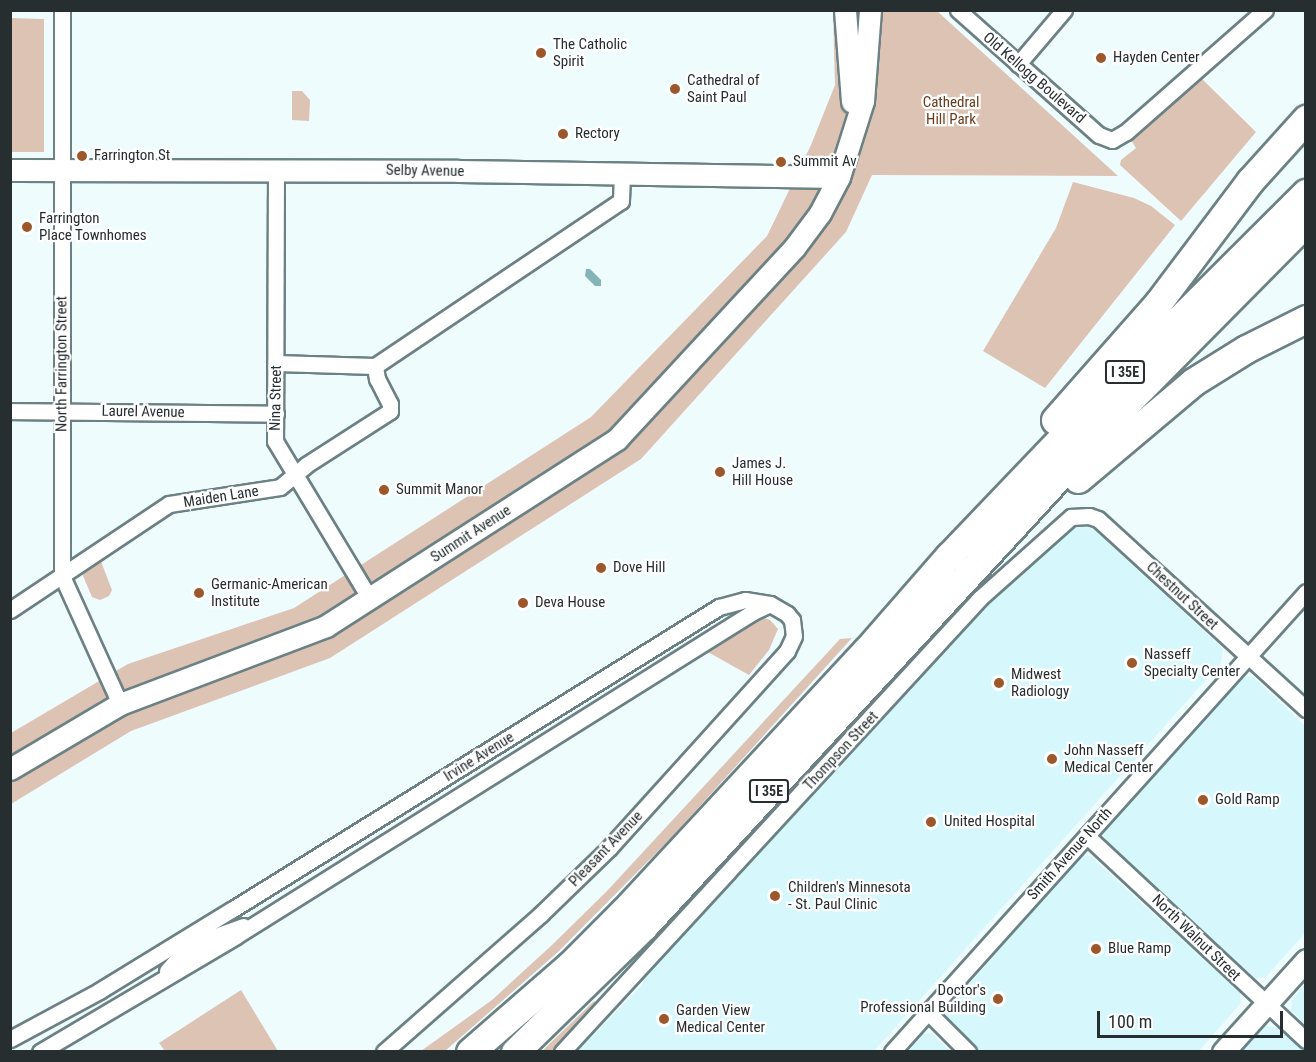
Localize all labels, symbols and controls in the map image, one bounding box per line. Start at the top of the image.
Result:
street label: Old Kellogg Boulevard [979,29,1089,127]
place label: The Catholic Spirit [553,35,627,70]
marker: The Catholic Spirit [534,46,548,60]
place label: Hayden Center [1113,49,1200,67]
marker: Hayden Center [1094,51,1108,65]
place label: Cathedral of Saint Paul [687,71,759,106]
marker: Cathedral of Saint Paul [668,82,682,96]
park label: Cathedral Hill Park [923,93,979,128]
place label: Rectory [575,125,620,143]
marker: Rectory [556,127,570,141]
place label: Farrington St [94,147,170,165]
marker: Farrington St [75,149,89,163]
place label: Summit Av [793,153,857,171]
marker: Summit Av [774,155,788,169]
street label: Selby Avenue [386,161,464,181]
place label: Farrington Place Townhomes [39,209,147,244]
marker: Farrington Place Townhomes [20,220,34,234]
street label: North Farrington Street [53,296,71,432]
road number: I 35E [1104,361,1146,383]
street label: Nina Street [266,365,286,431]
street label: Laurel Avenue [101,402,185,422]
place label: James J. Hill House [732,454,793,489]
marker: James J. Hill House [713,465,727,479]
place label: Summit Manor [396,481,483,499]
street label: Maiden Lane [182,482,260,512]
marker: Summit Manor [377,483,391,497]
street label: Summit Avenue [427,501,515,567]
street label: Chestnut Street [1142,558,1222,634]
place label: Dove Hill [613,559,665,577]
marker: Dove Hill [594,561,608,575]
place label: Germanic-American Institute [211,575,328,610]
marker: Germanic-American Institute [192,586,206,600]
place label: Deva House [535,594,605,612]
marker: Deva House [516,596,530,610]
place label: Nasseff Specialty Center [1144,645,1240,680]
marker: Nasseff Specialty Center [1125,656,1139,670]
place label: Midwest Radiology [1011,665,1069,700]
marker: Midwest Radiology [992,676,1006,690]
street label: Thompson Street [800,708,882,794]
street label: Irvine Avenue [441,728,517,786]
place label: John Nasseff Medical Center [1064,741,1153,776]
marker: John Nasseff Medical Center [1045,752,1059,766]
road number: I 35E [748,780,790,802]
place label: Gold Ramp [1215,791,1280,809]
marker: Gold Ramp [1196,793,1210,807]
street label: Smith Avenue North [1024,804,1116,904]
street label: Pleasant Avenue [565,807,647,891]
marker: United Hospital [922,813,940,831]
place label: United Hospital [944,813,1035,831]
place label: Children's Minnesota - St. Paul Clinic [788,878,911,913]
marker: Children's Minnesota - St. Paul Clinic [766,887,784,905]
street label: North Walnut Street [1148,891,1244,985]
place label: Blue Ramp [1108,940,1171,958]
marker: Blue Ramp [1089,942,1103,956]
place label: Doctor's Professional Building [860,981,986,1016]
marker: Doctor's Professional Building [991,992,1005,1006]
scale bar [1100,999,1286,1037]
place label: Garden View Medical Center [676,1001,765,1036]
text: 100 m [1108,1011,1152,1032]
marker: Garden View Medical Center [657,1012,671,1026]

